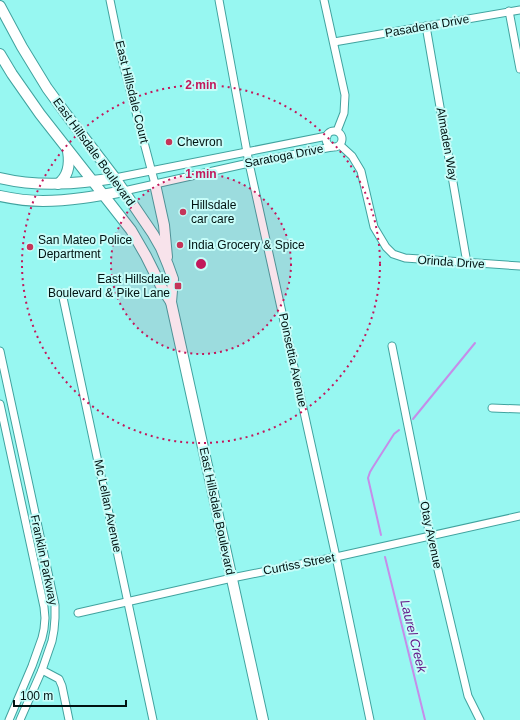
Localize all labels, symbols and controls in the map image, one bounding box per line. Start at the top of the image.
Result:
street label: Pasadena Drive [384,12,471,40]
street label: East Hillsdale Court [112,39,152,145]
text: 2 min [185,78,217,92]
street label: East Hillsdale Boulevard [50,95,138,209]
street label: Almaden Way [434,106,460,182]
place label: Chevron [177,135,222,149]
marker: Chevron [164,137,174,147]
street label: Saratoga Drive [243,141,325,171]
text: 1 min [185,167,217,181]
place label: Hillsdale car care [191,198,237,226]
marker: Hillsdale car care [178,207,188,217]
place label: San Mateo Police Department [38,233,132,261]
place label: India Grocery & Spice [188,238,305,252]
marker: India Grocery & Spice [175,240,185,250]
marker: San Mateo Police Department [25,242,35,252]
street label: Orinda Drive [417,253,485,271]
centre of rings [194,257,208,271]
place label: East Hillsdale Boulevard & Pike Lane [48,272,170,300]
marker: East Hillsdale Boulevard & Pike Lane [173,281,183,291]
street label: Poinsettia Avenue [276,312,310,409]
street label: East Hillsdale Boulevard [197,446,237,576]
street label: Mc Lellan Avenue [91,458,125,554]
street label: Otay Avenue [417,500,445,570]
street label: Franklin Parkway [28,514,60,606]
street label: Curtiss Street [262,550,337,578]
water label: Laurel Creek [397,598,430,675]
scale bar [14,682,126,708]
text: 100 m [20,689,53,703]

